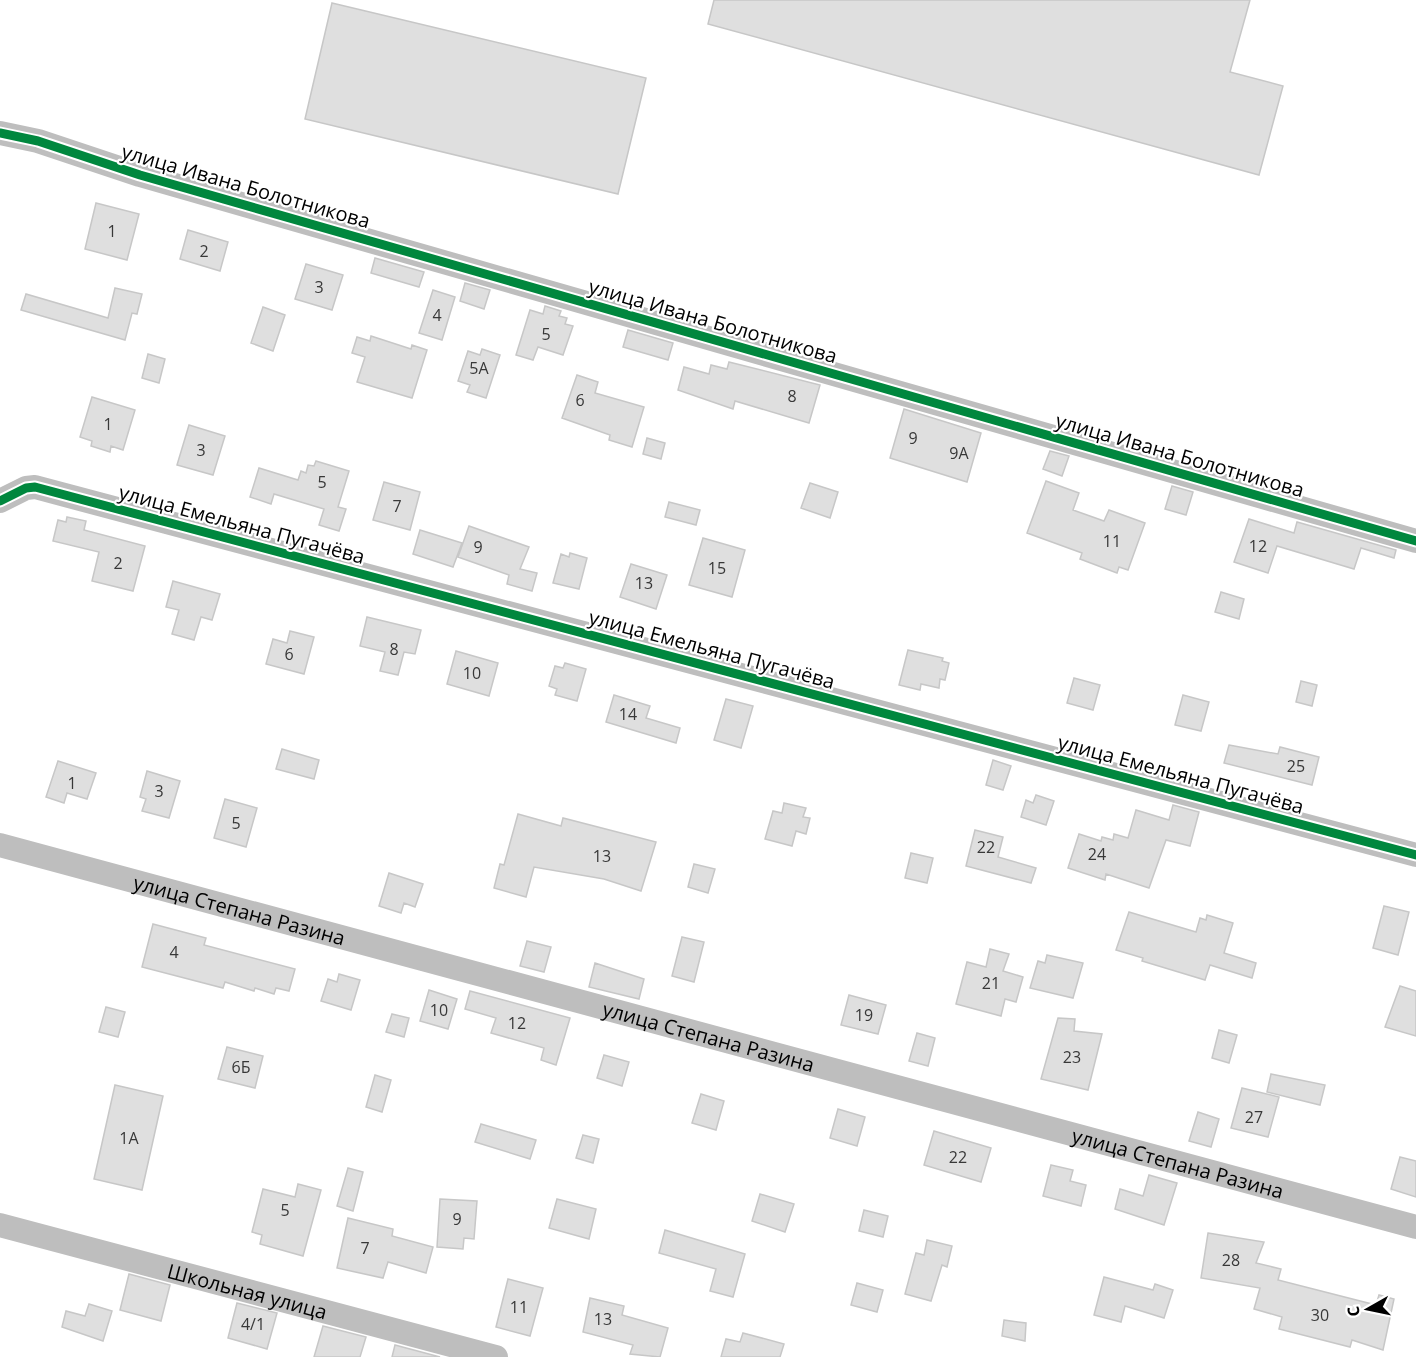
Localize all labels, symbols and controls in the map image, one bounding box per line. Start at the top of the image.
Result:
street label: улица Ивана Болотникова [119,138,373,234]
house number: 1 [107,220,117,242]
house number: 2 [199,240,209,262]
street label: улица Ивана Болотникова [586,273,840,369]
house number: 3 [314,276,324,298]
house number: 4 [432,304,442,326]
house number: 5 [541,323,551,345]
house number: 5А [469,357,490,379]
house number: 8 [787,385,797,407]
house number: 6 [575,389,585,411]
street label: улица Ивана Болотникова [1053,407,1307,503]
house number: 1 [103,413,113,435]
house number: 9 [908,427,918,449]
house number: 3 [196,439,206,461]
house number: 9А [949,442,970,464]
house number: 5 [317,471,327,493]
street label: улица Емельяна Пугачёва [116,478,368,570]
house number: 7 [392,495,402,517]
house number: 11 [1103,530,1121,552]
house number: 12 [1249,535,1267,557]
house number: 9 [473,536,483,558]
house number: 2 [113,552,123,574]
house number: 15 [708,557,726,579]
house number: 13 [635,572,653,594]
street label: улица Емельяна Пугачёва [586,603,838,695]
house number: 8 [389,638,399,660]
house number: 6 [284,643,294,665]
house number: 10 [463,662,481,684]
house number: 14 [619,703,637,725]
street label: улица Емельяна Пугачёва [1055,728,1307,820]
house number: 25 [1287,755,1305,777]
house number: 1 [67,772,77,794]
house number: 3 [154,780,164,802]
house number: 5 [231,812,241,834]
house number: 22 [977,836,995,858]
house number: 24 [1088,843,1106,865]
house number: 13 [593,845,611,867]
street label: улица Степана Разина [131,868,348,951]
house number: 4 [169,941,179,963]
house number: 21 [982,972,1000,994]
street label: улица Степана Разина [600,995,818,1078]
house number: 10 [430,999,448,1021]
house number: 19 [855,1004,873,1026]
house number: 12 [508,1012,526,1034]
house number: 23 [1063,1046,1081,1068]
house number: 6Б [232,1056,250,1078]
house number: 27 [1245,1106,1263,1128]
street label: улица Степана Разина [1069,1121,1287,1204]
house number: 1А [119,1127,140,1149]
house number: 22 [949,1146,967,1168]
house number: 5 [280,1199,290,1221]
house number: 9 [452,1208,462,1230]
house number: 7 [360,1237,370,1259]
house number: 28 [1222,1249,1240,1271]
street label: Школьная улица [165,1257,330,1325]
north arrow [1338,1279,1398,1339]
house number: 11 [510,1296,528,1318]
house number: 30 [1311,1304,1329,1326]
text: С [1342,1305,1365,1318]
house number: 13 [594,1308,612,1330]
house number: 4/1 [241,1313,265,1335]

